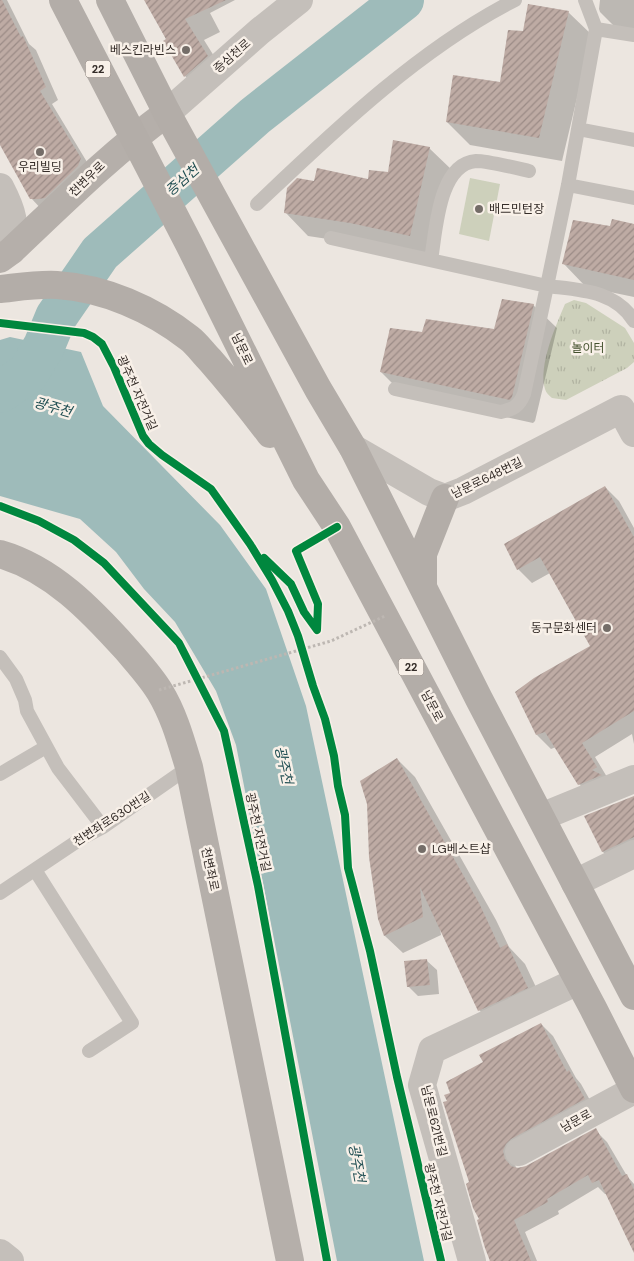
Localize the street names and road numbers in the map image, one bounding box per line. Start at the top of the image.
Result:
street label: 증심천로 [210,35,254,77]
road number: 22 [86,61,110,78]
street label: 천변우로 [66,158,108,200]
street label: 남문로 [228,331,256,367]
street label: 광주천 자전거길 [113,353,161,433]
street label: 남문로648번길 [449,454,525,502]
road number: 22 [398,659,424,676]
street label: 남문로 [417,688,447,724]
street label: 천변좌로630번길 [70,788,154,850]
street label: 광주천 자전거길 [242,791,274,873]
street label: 천변좌로 [198,846,222,892]
street label: 남문로621번길 [417,1084,451,1158]
street label: 남문로 [558,1106,594,1136]
street label: 광주천 자전거길 [421,1161,455,1243]

